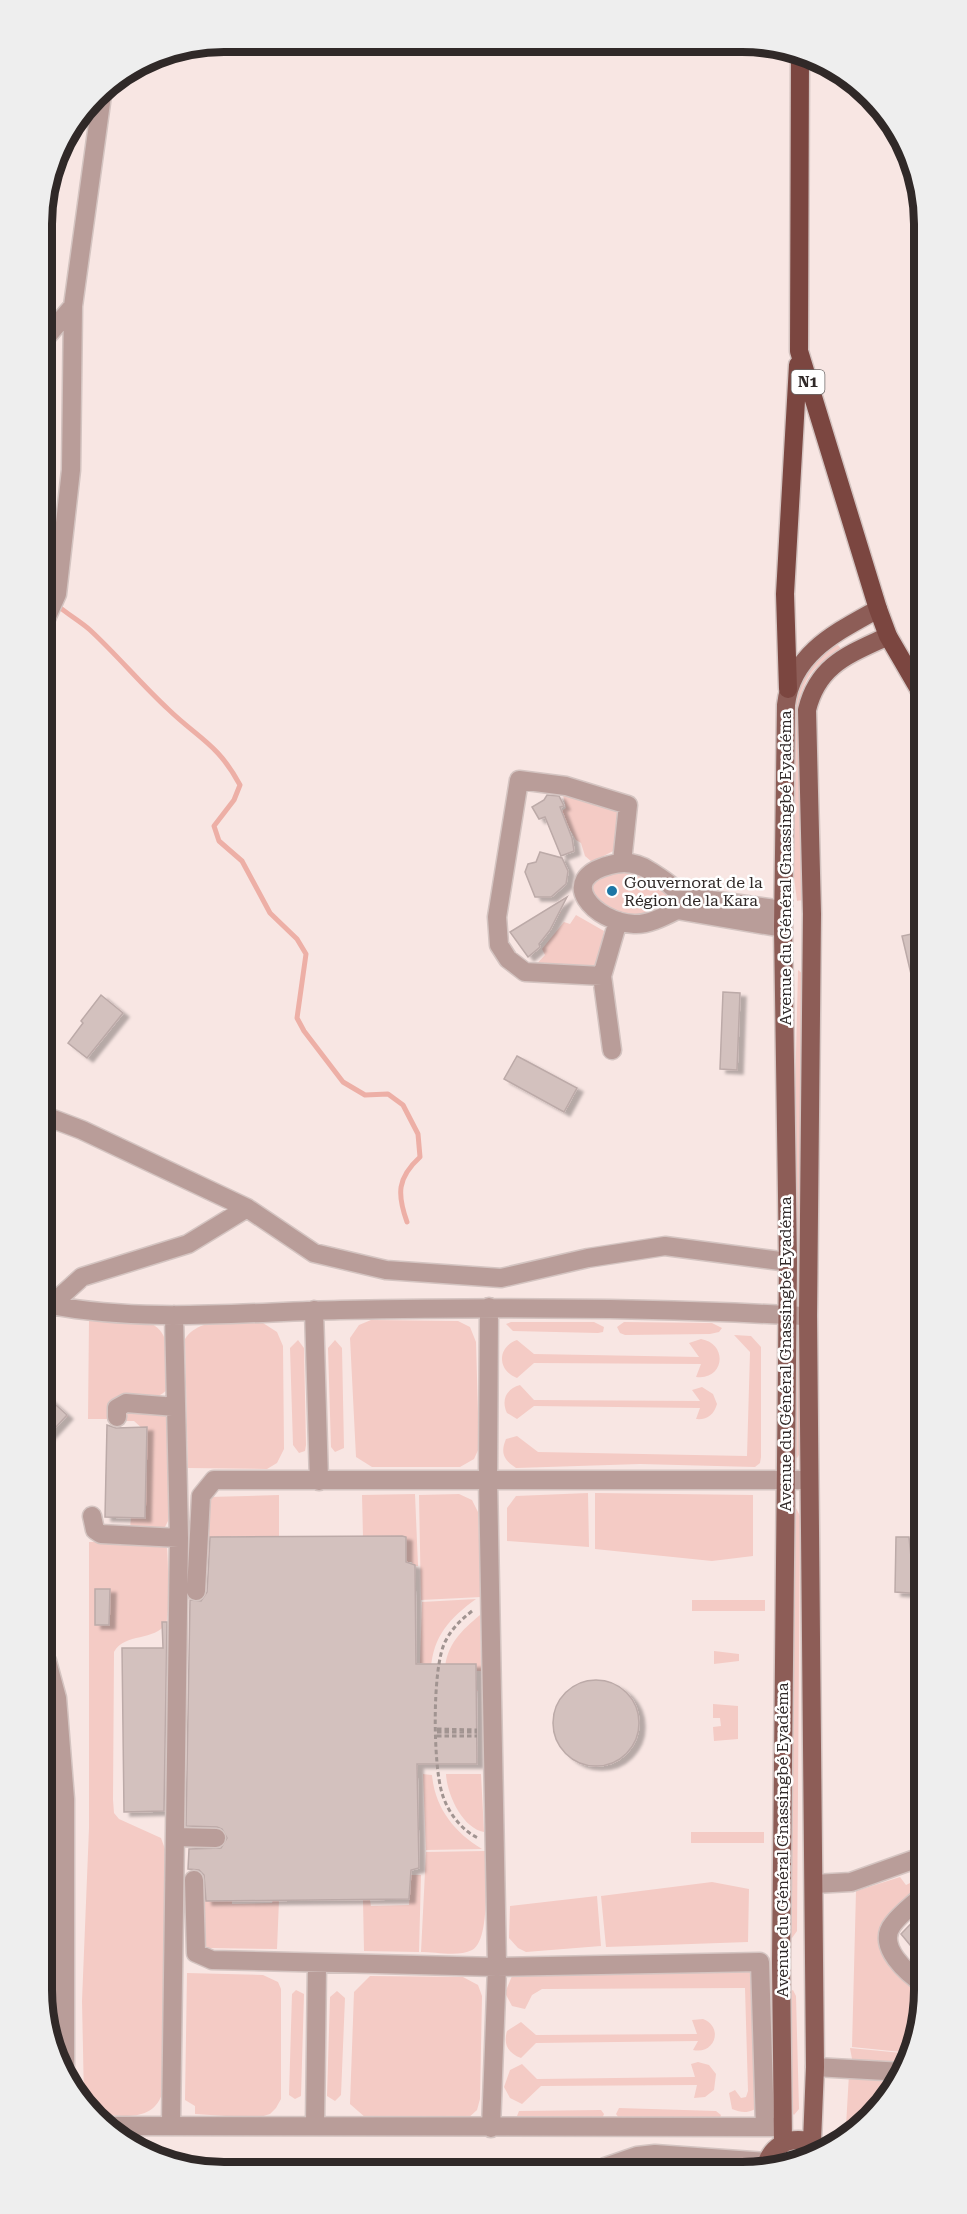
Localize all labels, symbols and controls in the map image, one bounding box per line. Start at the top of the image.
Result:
road number: N1 [792,370,824,394]
street label: Avenue du Général Gnassingbé Eyadéma [776,710,795,1025]
place label: Gouvernorat de la Région de la Kara [624,873,763,910]
marker: Gouvernorat de la Région de la Kara [605,884,619,898]
street label: Avenue du Général Gnassingbé Eyadéma [776,1196,795,1511]
street label: Avenue du Général Gnassingbé Eyadéma [773,1682,792,1997]

